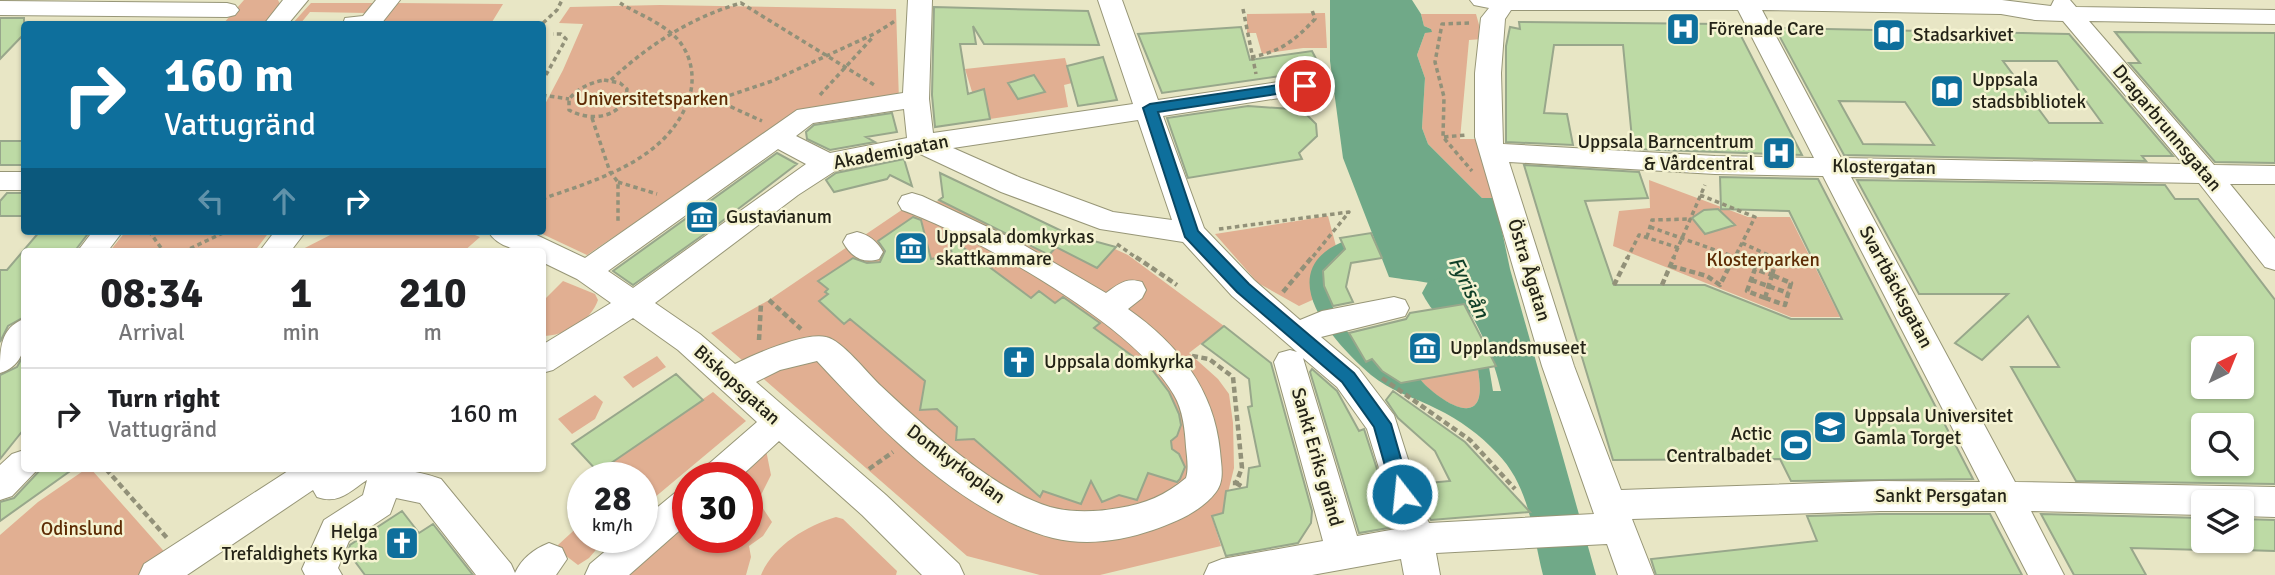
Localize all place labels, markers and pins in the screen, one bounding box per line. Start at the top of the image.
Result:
hospital icon: Förenade Care [1664,10,1702,48]
library icon: Stadsarkivet [1870,16,1908,54]
place label: Förenade Care [1708,17,1824,41]
place label: Stadsarkivet [1913,23,2014,47]
pin [1275,56,1335,116]
place label: Uppsala stadsbibliotek [1972,68,2086,114]
library icon: Uppsala stadsbibliotek [1928,72,1966,110]
place label: Uppsala Barncentrum & Vårdcentral [1577,130,1754,176]
hospital icon: Uppsala Barncentrum & Vårdcentral [1760,134,1798,172]
museum icon: Gustavianum [683,198,721,236]
place label: Gustavianum [726,205,832,229]
place label: Uppsala domkyrkas skattkammare [936,225,1094,271]
museum icon: Uppsala domkyrkas skattkammare [892,229,930,267]
museum icon: Upplandsmuseet [1406,329,1444,367]
place label: Upplandsmuseet [1450,336,1587,360]
church icon: Uppsala domkyrka [1000,343,1038,381]
place label: Uppsala domkyrka [1044,350,1194,374]
place label: Uppsala Universitet Gamla Torget [1854,404,2014,450]
school or university icon: Uppsala Universitet Gamla Torget [1811,408,1849,446]
place label: Actic Centralbadet [1666,422,1772,468]
sports icon: Actic Centralbadet [1777,426,1815,464]
place label: Helga Trefaldighets Kyrka [222,520,378,566]
church icon: Helga Trefaldighets Kyrka [383,524,421,562]

